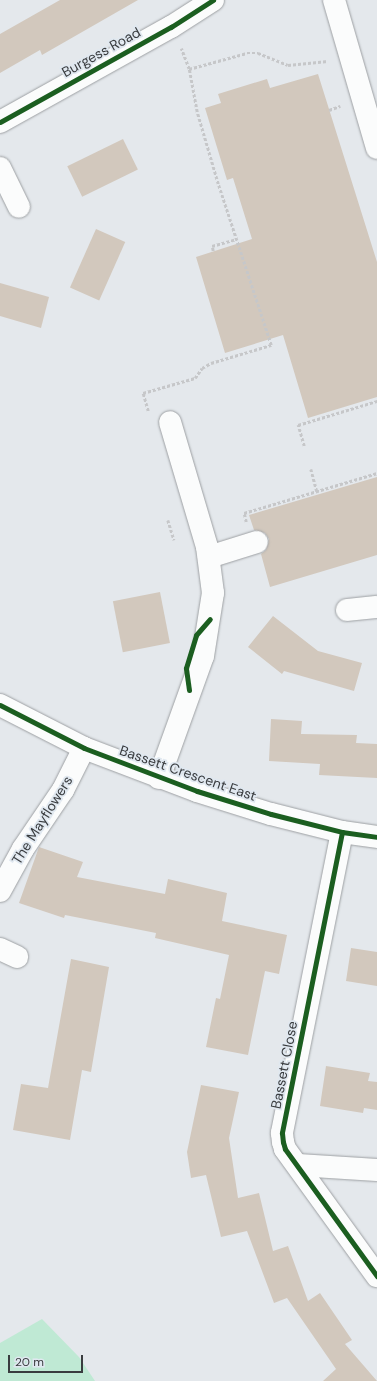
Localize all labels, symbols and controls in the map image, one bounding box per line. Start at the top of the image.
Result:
street label: Burgess Road [59,23,143,81]
street label: Bassett Crescent East [117,742,259,804]
street label: The Mayflowers [8,773,76,867]
street label: Bassett Close [267,1020,301,1110]
scale bar [10,1347,85,1373]
text: 20 m [15,1354,44,1370]

